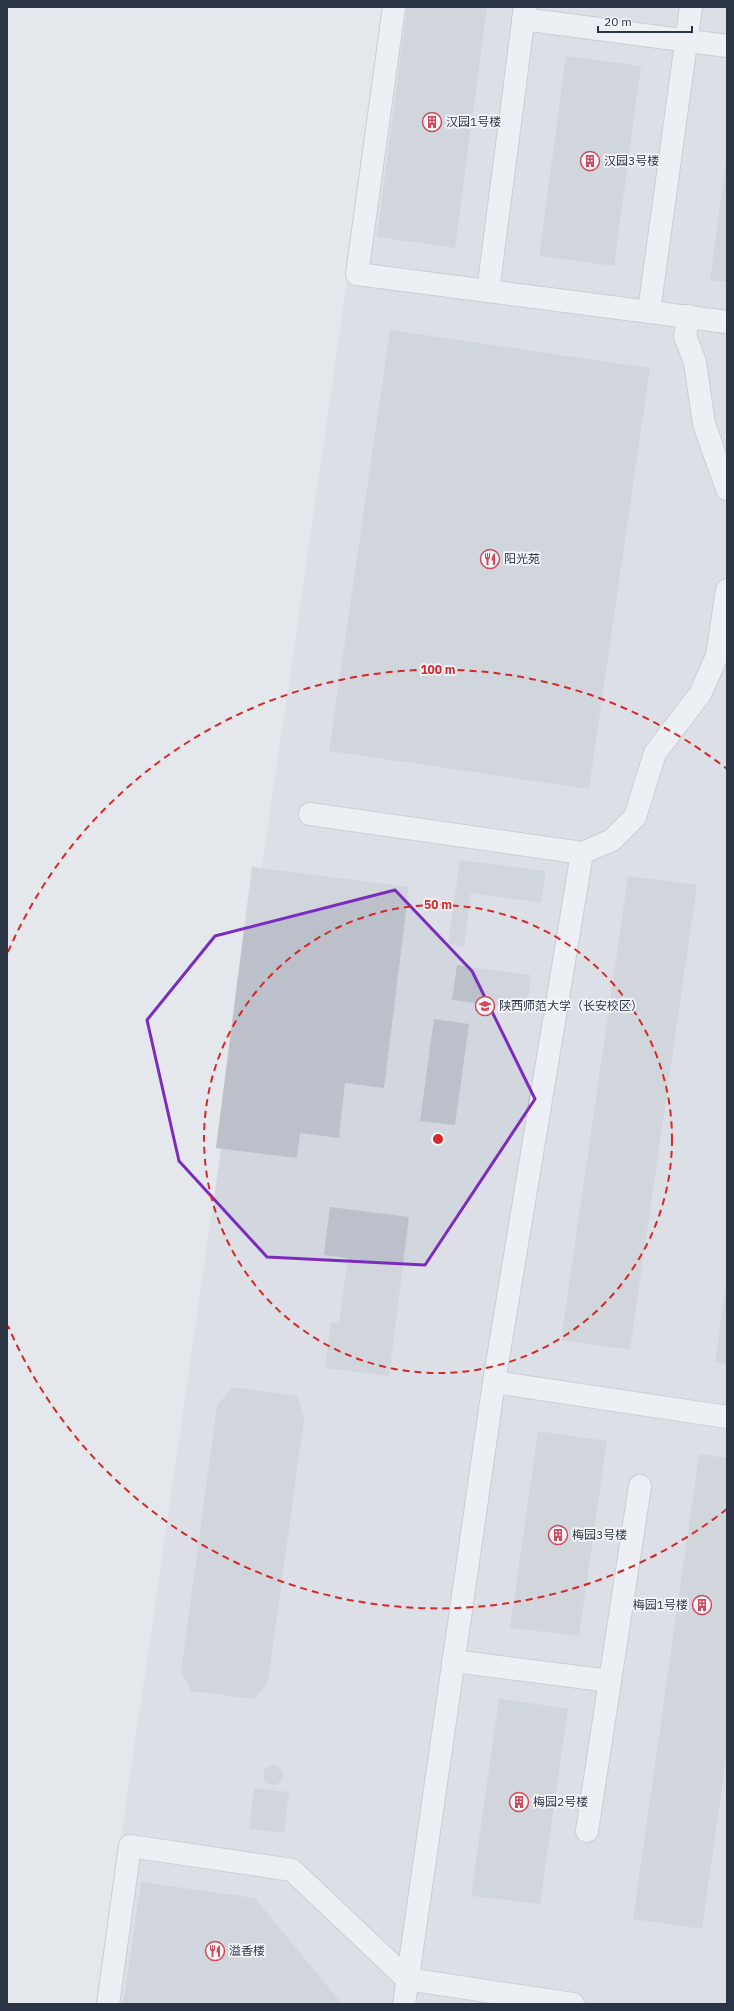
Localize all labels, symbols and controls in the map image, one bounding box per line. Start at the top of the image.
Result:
scale bar [598,8,692,34]
text: 20 m [604,14,632,29]
building icon: 汉园1号楼 [421,111,443,133]
place label: 汉园1号楼 [446,114,501,129]
building icon: 汉园3号楼 [579,150,601,172]
place label: 汉园3号楼 [604,153,659,168]
restaurant icon: 阳光苑 [479,548,501,570]
place label: 阳光苑 [504,551,540,566]
text: 100 m [420,662,456,677]
text: 50 m [424,897,452,912]
school or university icon: 陕西师范大学（长安校区） [474,995,496,1017]
place label: 陕西师范大学（长安校区） [499,998,643,1013]
centre of rings [431,1132,445,1146]
building icon: 梅园3号楼 [547,1524,569,1546]
place label: 梅园3号楼 [572,1527,627,1542]
building icon: 梅园1号楼 [691,1594,713,1616]
place label: 梅园1号楼 [633,1597,688,1612]
building icon: 梅园2号楼 [508,1791,530,1813]
place label: 梅园2号楼 [533,1794,588,1809]
restaurant icon: 溢香楼 [204,1940,226,1962]
place label: 溢香楼 [229,1943,265,1958]

